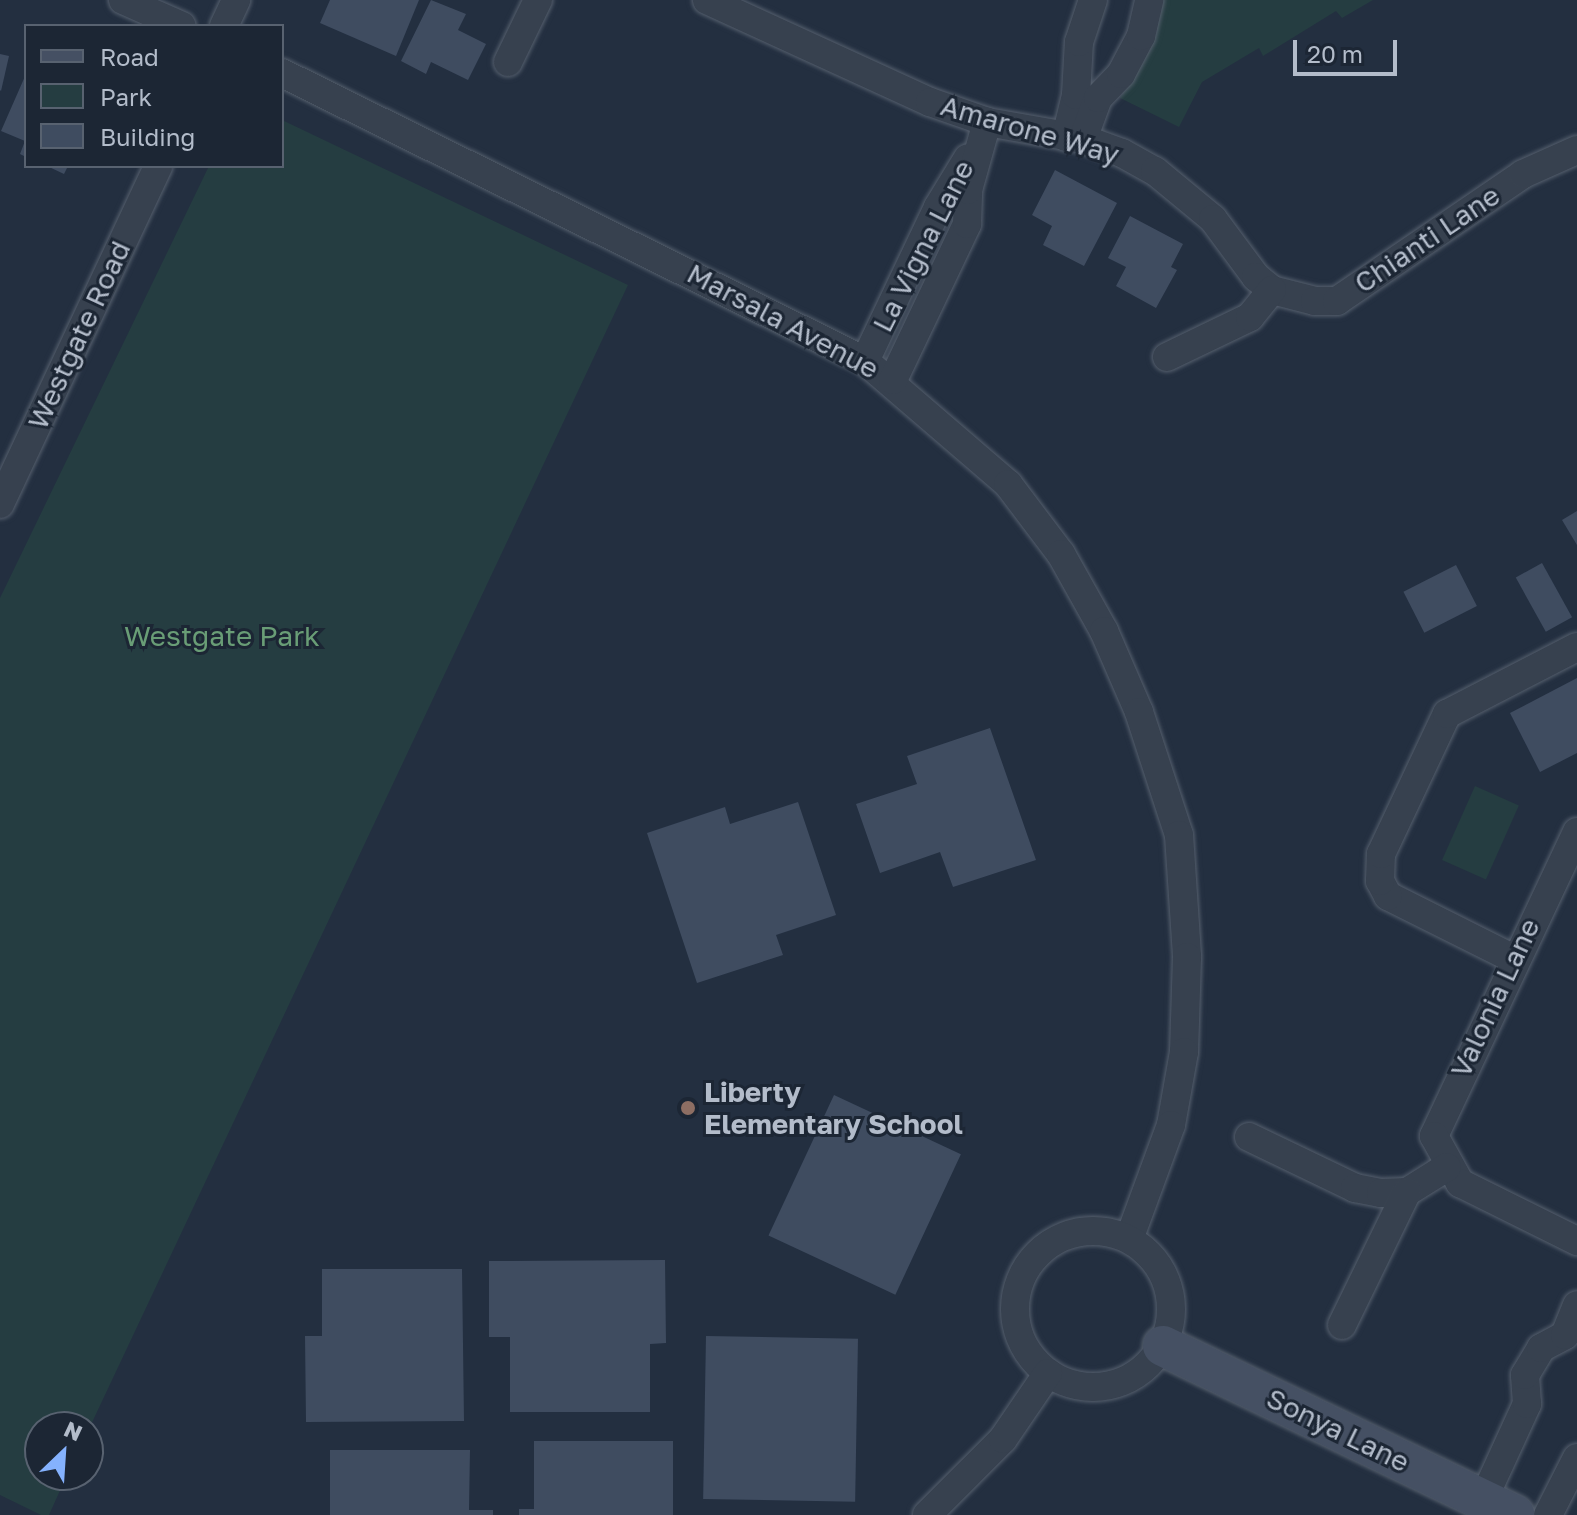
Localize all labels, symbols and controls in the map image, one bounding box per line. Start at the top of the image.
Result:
legend [24,24,284,168]
scale bar [1297,24,1401,74]
text: 20 m [1307,39,1363,68]
text: Road [100,42,159,71]
text: Park [100,82,152,111]
street label: Amarone Way [937,88,1123,172]
text: Building [100,122,195,151]
street label: La Vigna Lane [865,155,981,337]
street label: Chianti Lane [1348,178,1506,300]
street label: Westgate Road [21,236,137,434]
street label: Marsala Avenue [681,256,885,386]
park label: Westgate Park [124,619,320,653]
street label: Valonia Lane [1444,913,1546,1083]
place label: Liberty Elementary School [704,1075,963,1141]
marker: Liberty Elementary School [679,1099,697,1117]
street label: Sonya Lane [1261,1381,1415,1479]
north arrow [24,1411,104,1491]
text: N [60,1415,87,1446]

